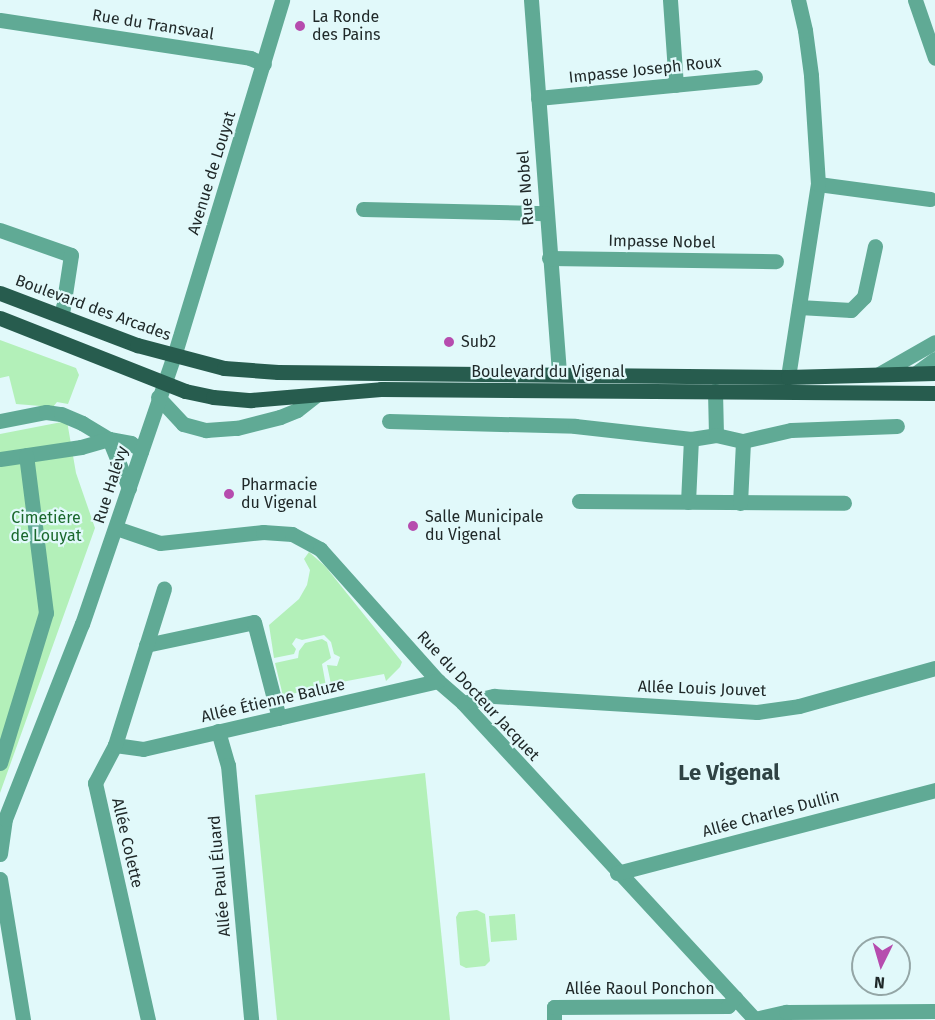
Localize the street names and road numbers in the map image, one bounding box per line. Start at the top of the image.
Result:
street label: Rue du Transvaal [91,6,215,44]
street label: Impasse Joseph Roux [568,52,722,88]
street label: Avenue de Louyat [184,109,240,237]
street label: Rue Nobel [514,150,538,226]
street label: Impasse Nobel [608,231,716,253]
street label: Boulevard des Arcades [13,271,173,345]
street label: Boulevard du Vigenal [471,362,625,382]
street label: Rue Halévy [89,444,133,526]
street label: Rue du Docteur Jacquet [413,627,543,765]
street label: Allée Étienne Baluze [199,675,347,727]
street label: Allée Louis Jouvet [637,677,767,701]
street label: Allée Charles Dullin [700,786,842,842]
street label: Allée Colette [107,796,147,890]
street label: Allée Paul Éluard [205,814,235,938]
street label: Allée Raoul Ponchon [565,979,715,999]

